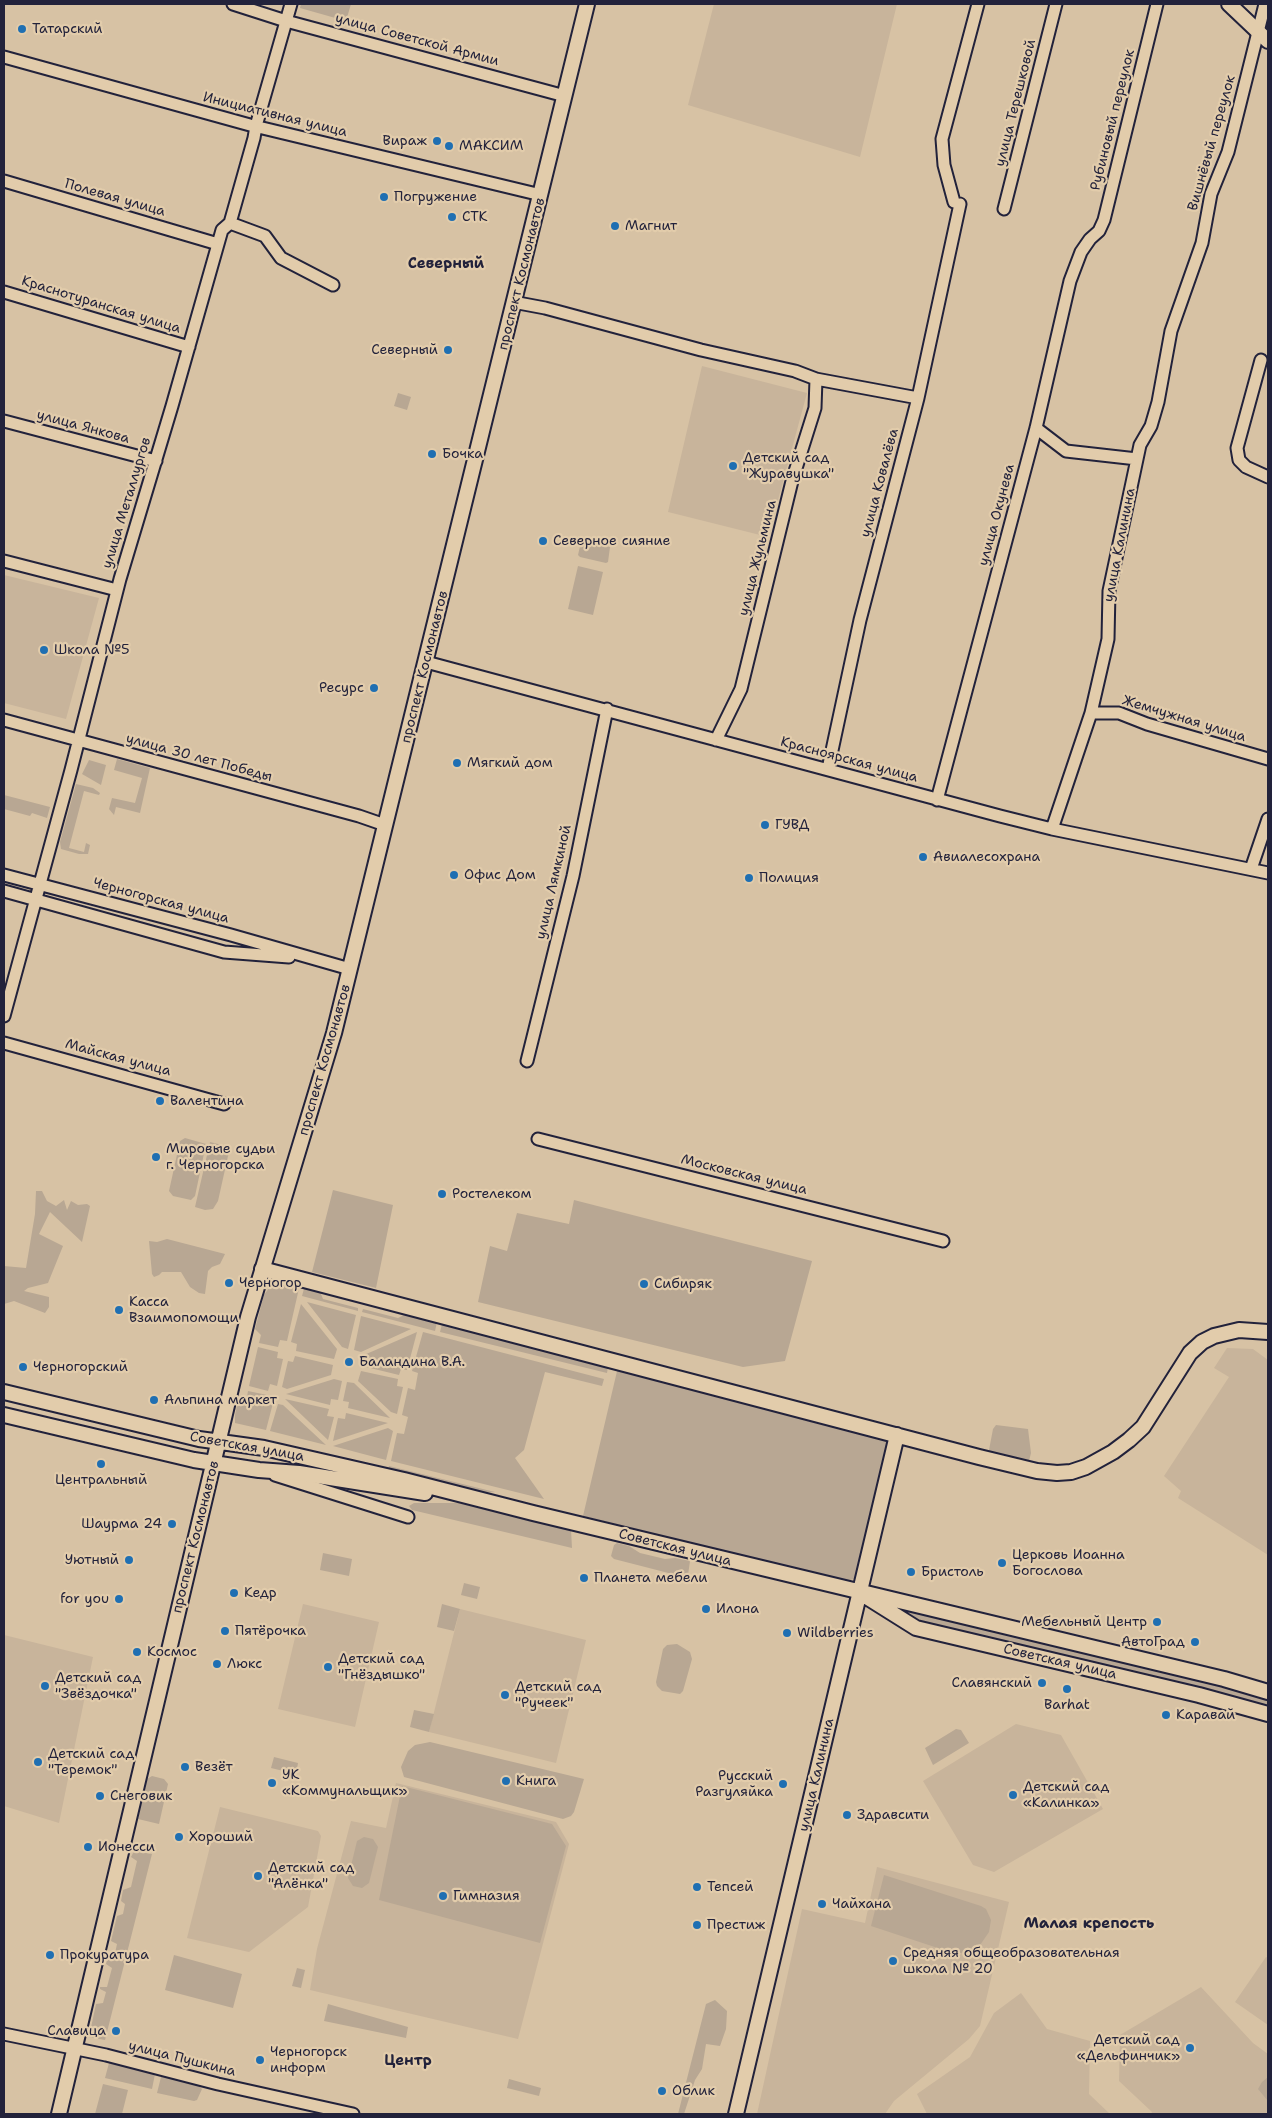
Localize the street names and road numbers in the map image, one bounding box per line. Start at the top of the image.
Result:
street label: улица Советской Армии [333,10,501,70]
street label: улица Терешковой [992,38,1040,168]
street label: Рубиновый переулок [1087,48,1139,192]
street label: Вишнёвый переулок [1185,73,1239,213]
street label: Инициативная улица [201,89,349,141]
street label: Полевая улица [63,176,167,220]
street label: проспект Космонавтов [495,196,549,352]
street label: Краснотуранская улица [19,273,183,337]
street label: улица Янкова [35,407,131,447]
street label: улица Ковалёва [857,427,903,539]
street label: улица Металлургов [99,435,155,571]
street label: улица Окунева [975,462,1019,568]
street label: улица Калинина [1101,487,1139,603]
street label: улица Жульмина [736,498,780,618]
street label: проспект Космонавтов [398,589,452,745]
street label: Жемчужная улица [1120,692,1248,746]
street label: улица 30 лет Победы [124,730,274,786]
street label: Красноярская улица [778,734,920,786]
street label: улица Лямкиной [533,823,575,941]
street label: Черногорская улица [91,875,231,927]
street label: проспект Космонавтов [295,983,355,1137]
street label: Майская улица [63,1036,173,1080]
street label: Московская улица [679,1151,809,1199]
street label: Советская улица [189,1429,305,1465]
street label: проспект Космонавтов [169,1459,223,1615]
street label: Советская улица [617,1526,733,1570]
street label: Советская улица [1002,1641,1118,1683]
street label: улица Калинина [796,1717,838,1833]
street label: улица Пушкина [127,2038,237,2080]

